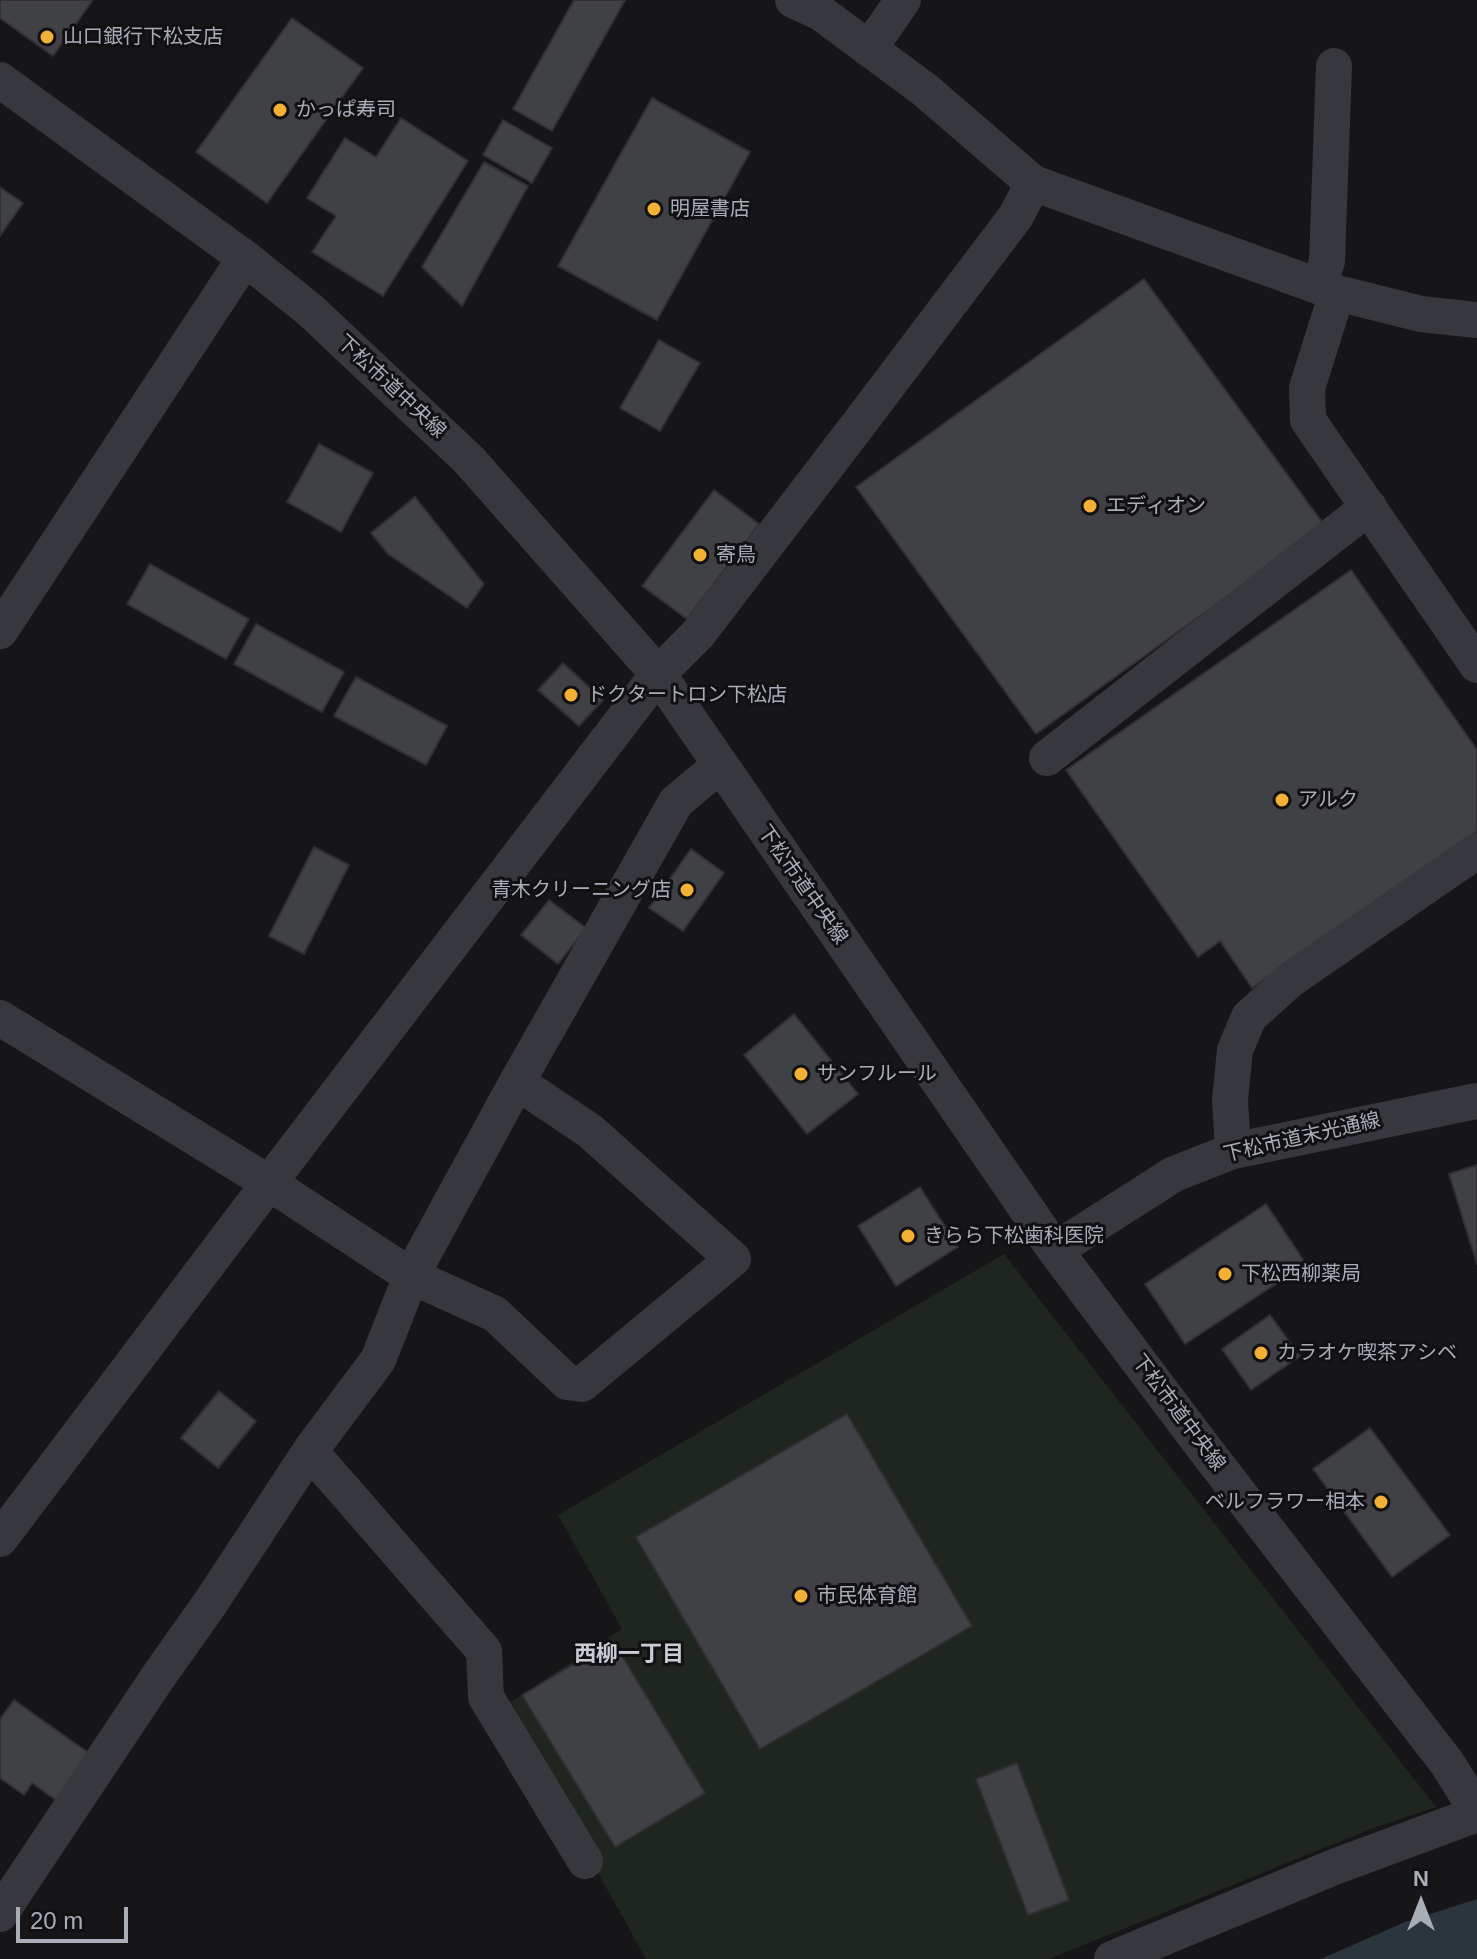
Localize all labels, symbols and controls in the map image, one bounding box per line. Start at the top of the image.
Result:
place label: 山口銀行下松支店 [63,25,223,49]
marker: 山口銀行下松支店 [38,28,56,46]
place label: かっぱ寿司 [296,98,396,122]
marker: かっぱ寿司 [271,101,289,119]
place label: 明屋書店 [670,197,750,221]
marker: 明屋書店 [645,200,663,218]
street label: 下松市道中央線 [332,330,450,444]
place label: エディオン [1106,494,1206,518]
marker: エディオン [1081,497,1099,515]
place label: 寄鳥 [716,543,756,567]
marker: 寄鳥 [691,546,709,564]
place label: ドクタートロン下松店 [587,683,787,707]
marker: ドクタートロン下松店 [562,686,580,704]
place label: アルク [1298,788,1358,812]
marker: アルク [1273,791,1291,809]
street label: 下松市道中央線 [752,821,852,949]
place label: 青木クリーニング店 [491,878,671,902]
marker: 青木クリーニング店 [678,881,696,899]
place label: サンフルール [817,1062,937,1086]
marker: サンフルール [792,1065,810,1083]
street label: 下松市道末光通線 [1221,1108,1383,1168]
place label: きらら下松歯科医院 [924,1224,1104,1248]
marker: きらら下松歯科医院 [899,1227,917,1245]
place label: 下松西柳薬局 [1241,1262,1361,1286]
marker: 下松西柳薬局 [1216,1265,1234,1283]
place label: カラオケ喫茶アシベ [1277,1341,1457,1365]
marker: カラオケ喫茶アシベ [1252,1344,1270,1362]
street label: 下松市道中央線 [1126,1350,1230,1476]
place label: ベルフラワー相本 [1205,1490,1365,1514]
marker: ベルフラワー相本 [1372,1493,1390,1511]
place label: 市民体育館 [817,1584,917,1608]
marker: 市民体育館 [792,1587,810,1605]
district label: 西柳一丁目 [574,1642,684,1668]
north arrow [1381,1863,1461,1943]
text: N [1413,1866,1429,1891]
scale bar [20,1891,132,1941]
text: 20 m [30,1907,83,1934]

